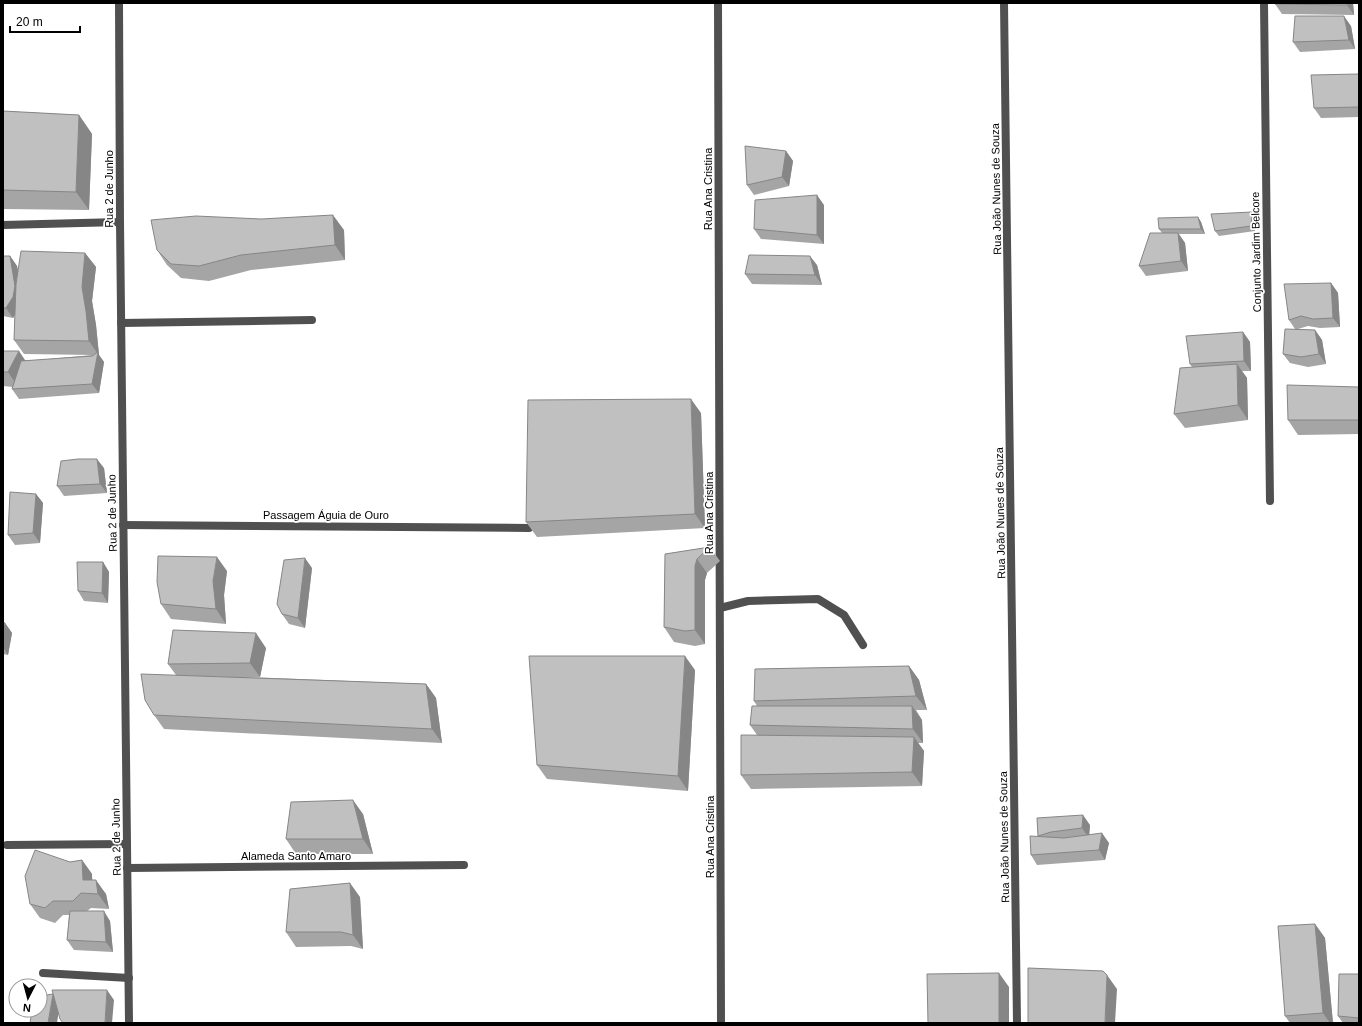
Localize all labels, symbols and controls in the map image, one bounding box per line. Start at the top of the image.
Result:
scale bar [10,8,80,34]
text: 20 m [16,15,43,29]
street label: Rua João Nunes de Souza [989,122,1003,255]
street label: Rua Ana Cristina [702,147,714,230]
street label: Rua 2 de Junho [103,150,115,228]
street label: Conjunto Jardim Belcore [1249,192,1263,312]
street label: Rua João Nunes de Souza [993,446,1007,579]
street label: Rua Ana Cristina [703,471,715,554]
street label: Rua 2 de Junho [105,474,119,552]
street label: Passagem Águia de Ouro [263,509,389,521]
street label: Rua João Nunes de Souza [997,770,1011,903]
street label: Rua Ana Cristina [704,795,716,878]
street label: Rua 2 de Junho [109,798,123,876]
street label: Alameda Santo Amaro [241,850,351,862]
north arrow [8,978,48,1018]
text: N [22,1002,32,1014]

